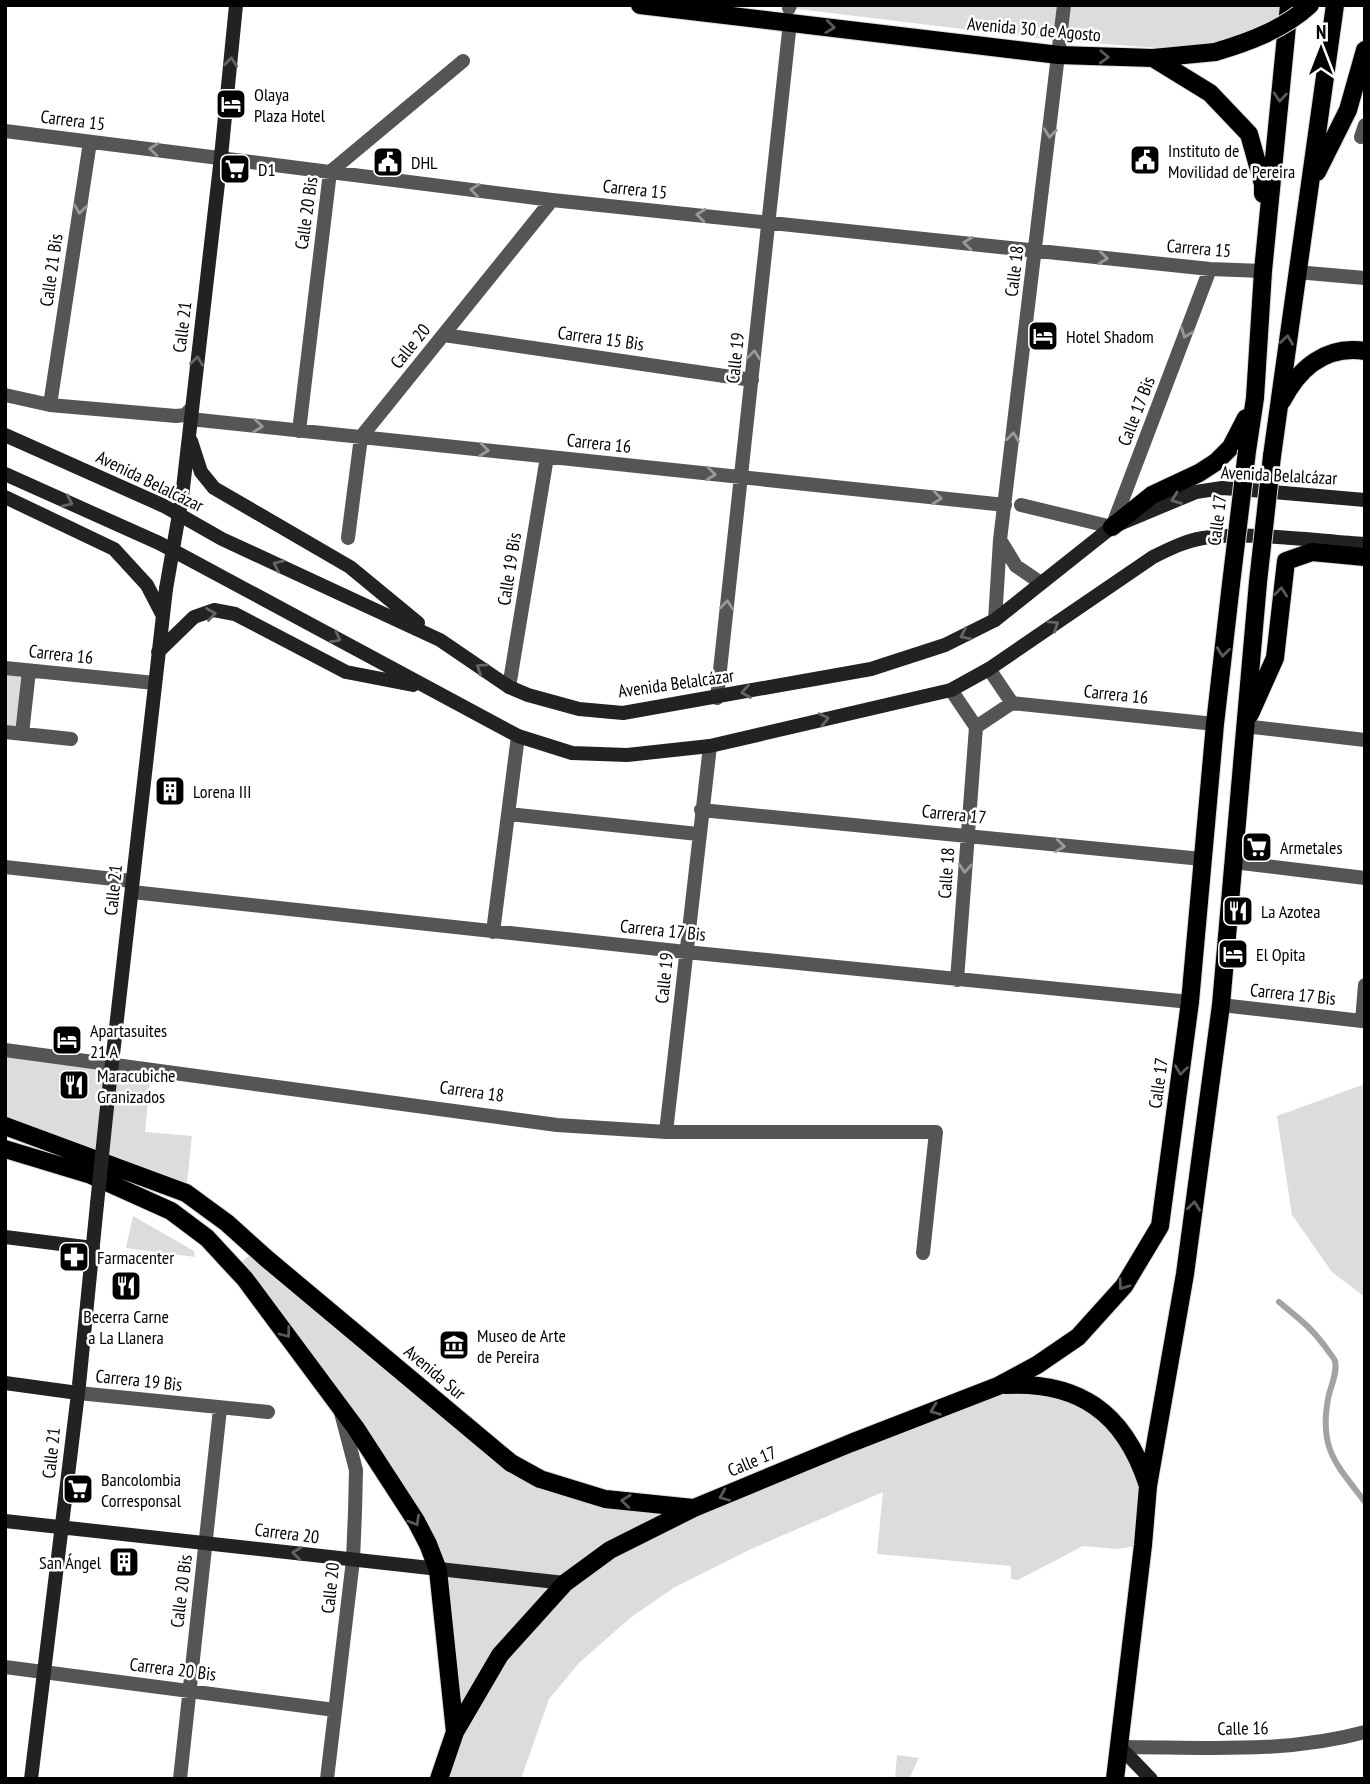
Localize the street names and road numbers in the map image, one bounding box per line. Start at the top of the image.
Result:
street label: Avenida 30 de Agosto [966,12,1102,46]
street label: Carrera 15 [40,105,106,135]
street label: Carrera 15 [602,174,668,204]
street label: Calle 20 Bis [290,175,322,251]
street label: Calle 21 Bis [35,232,67,308]
street label: Carrera 15 [1166,234,1232,262]
street label: Calle 18 [999,244,1029,298]
street label: Calle 21 [167,300,197,354]
street label: Calle 20 [385,319,435,373]
street label: Carrera 15 Bis [556,321,646,355]
street label: Calle 19 [721,331,749,385]
street label: Calle 17 Bis [1112,373,1160,449]
street label: Carrera 16 [566,428,632,458]
street label: Avenida Belalcázar [93,445,208,517]
street label: Avenida Belalcázar [1220,460,1338,490]
street label: Calle 17 [1202,493,1232,547]
street label: Calle 19 Bis [492,531,526,607]
street label: Carrera 16 [28,639,94,669]
street label: Avenida Belalcázar [617,663,735,703]
street label: Carrera 16 [1083,679,1149,709]
street label: Carrera 17 [921,799,987,829]
street label: Calle 18 [933,847,959,899]
street label: Calle 21 [99,863,127,917]
street label: Carrera 17 Bis [619,914,707,946]
street label: Calle 19 [650,951,678,1005]
street label: Carrera 17 Bis [1249,978,1337,1010]
street label: Calle 17 [1143,1056,1173,1110]
street label: Carrera 18 [438,1075,506,1107]
street label: Avenida Sur [399,1340,471,1404]
street label: Carrera 19 Bis [95,1364,183,1396]
street label: Calle 21 [37,1426,65,1480]
street label: Calle 17 [724,1440,780,1482]
street label: Carrera 20 [254,1518,320,1548]
street label: Calle 20 Bis [165,1553,197,1629]
street label: Calle 20 [316,1561,344,1615]
street label: Carrera 20 Bis [128,1652,218,1686]
street label: Calle 16 [1217,1716,1269,1740]

